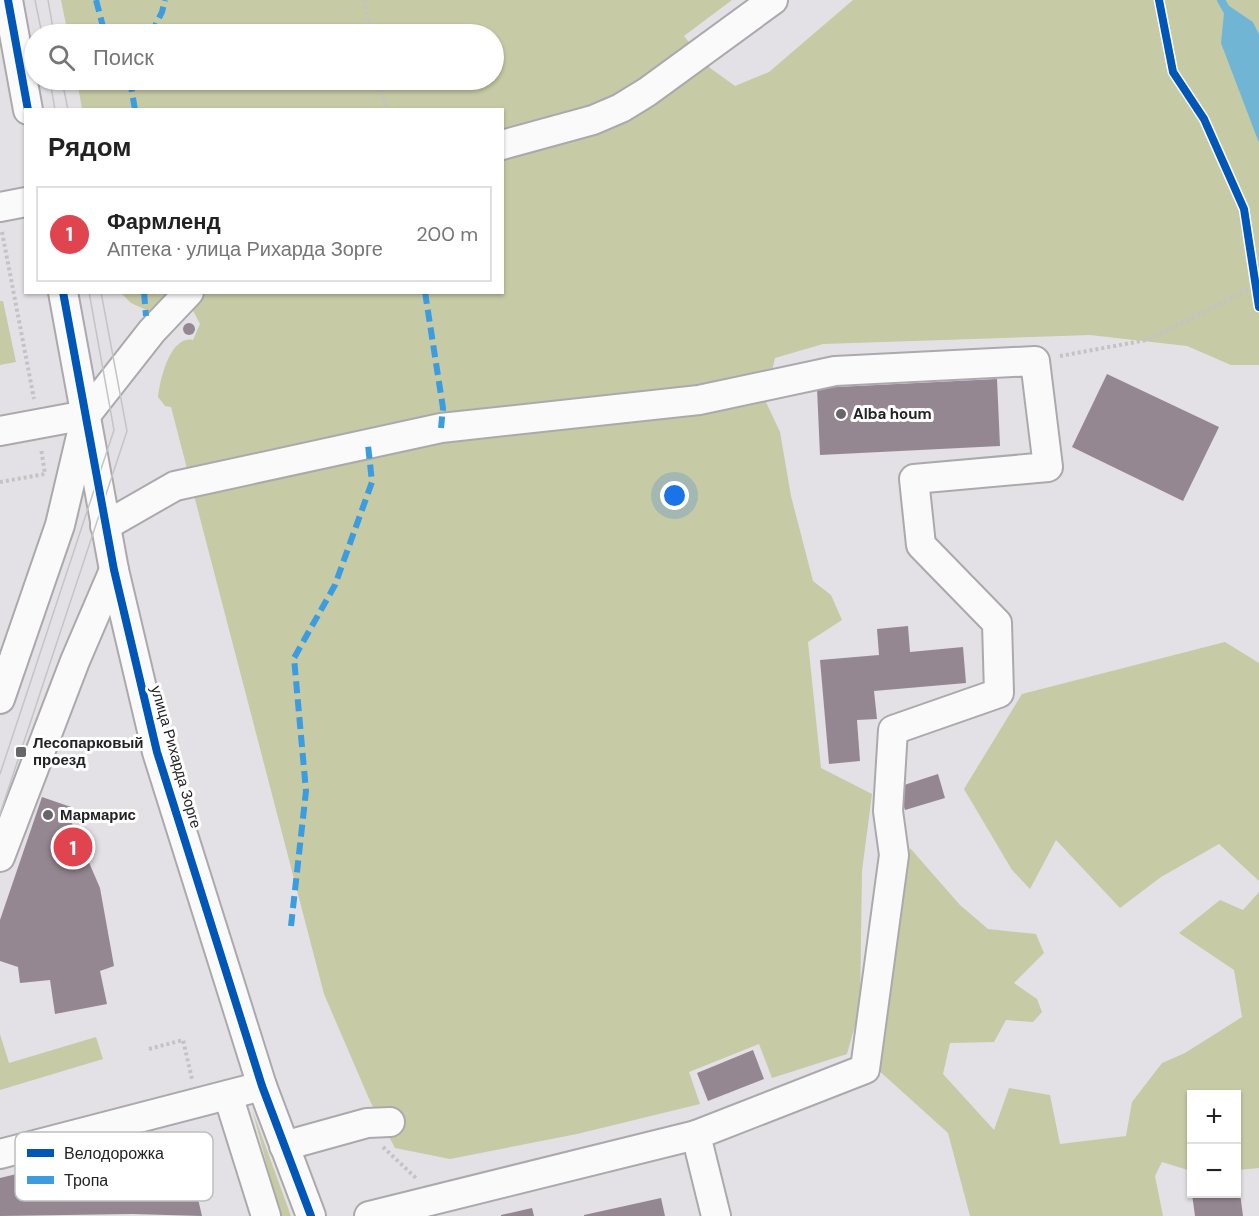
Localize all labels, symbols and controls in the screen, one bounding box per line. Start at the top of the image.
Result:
search box [24,24,504,90]
icon: search [45,41,78,74]
text: Поиск [93,43,154,72]
text: Рядом [48,130,131,164]
text: Фармленд [107,207,221,236]
text: 1 [66,221,73,247]
text: 200 m [416,221,478,247]
text: Аптека · улица Рихарда Зорге [107,236,383,262]
place label: Alba houm [853,404,932,424]
marker: Alba houm [834,407,848,421]
your location [660,481,689,510]
street label: улица Рихарда Зорге [146,683,206,831]
place label: Лесопарковый проезд [33,733,143,770]
marker: Лесопарковый проезд [14,745,28,759]
place label: Мармарис [60,805,136,825]
marker: Мармарис [41,808,55,822]
pin: 1 [54,824,92,870]
map controls [1187,1090,1241,1198]
button: + [1187,1090,1241,1144]
legend [15,1132,213,1201]
text: Велодорожка [64,1143,164,1164]
button: − [1187,1144,1241,1198]
text: Тропа [64,1170,108,1191]

